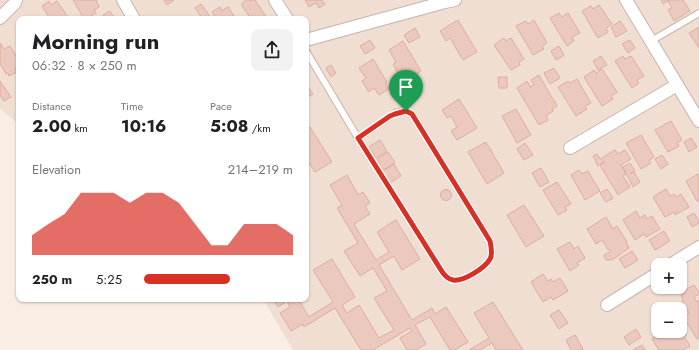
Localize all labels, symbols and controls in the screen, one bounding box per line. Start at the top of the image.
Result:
text: Morning run [32,25,159,57]
button: share [251,29,293,71]
text: 06:32 · 8 × 250 m [32,56,137,75]
pin [389,70,423,111]
icon: arrive [395,76,417,98]
text: Distance [32,98,71,114]
text: Time [121,98,143,114]
text: Pace [210,98,232,114]
text: 2.00 [32,114,71,138]
text: 10:16 [121,114,166,138]
text: 5:08 [210,114,248,138]
text: km [71,120,88,136]
text: /km [248,120,271,136]
text: Elevation [32,160,81,179]
text: 214–219 m [228,160,293,179]
map controls [651,258,687,338]
button: + [651,258,687,294]
text: 250 m [32,270,72,289]
text: 5:25 [96,270,122,289]
button: − [651,302,687,338]

